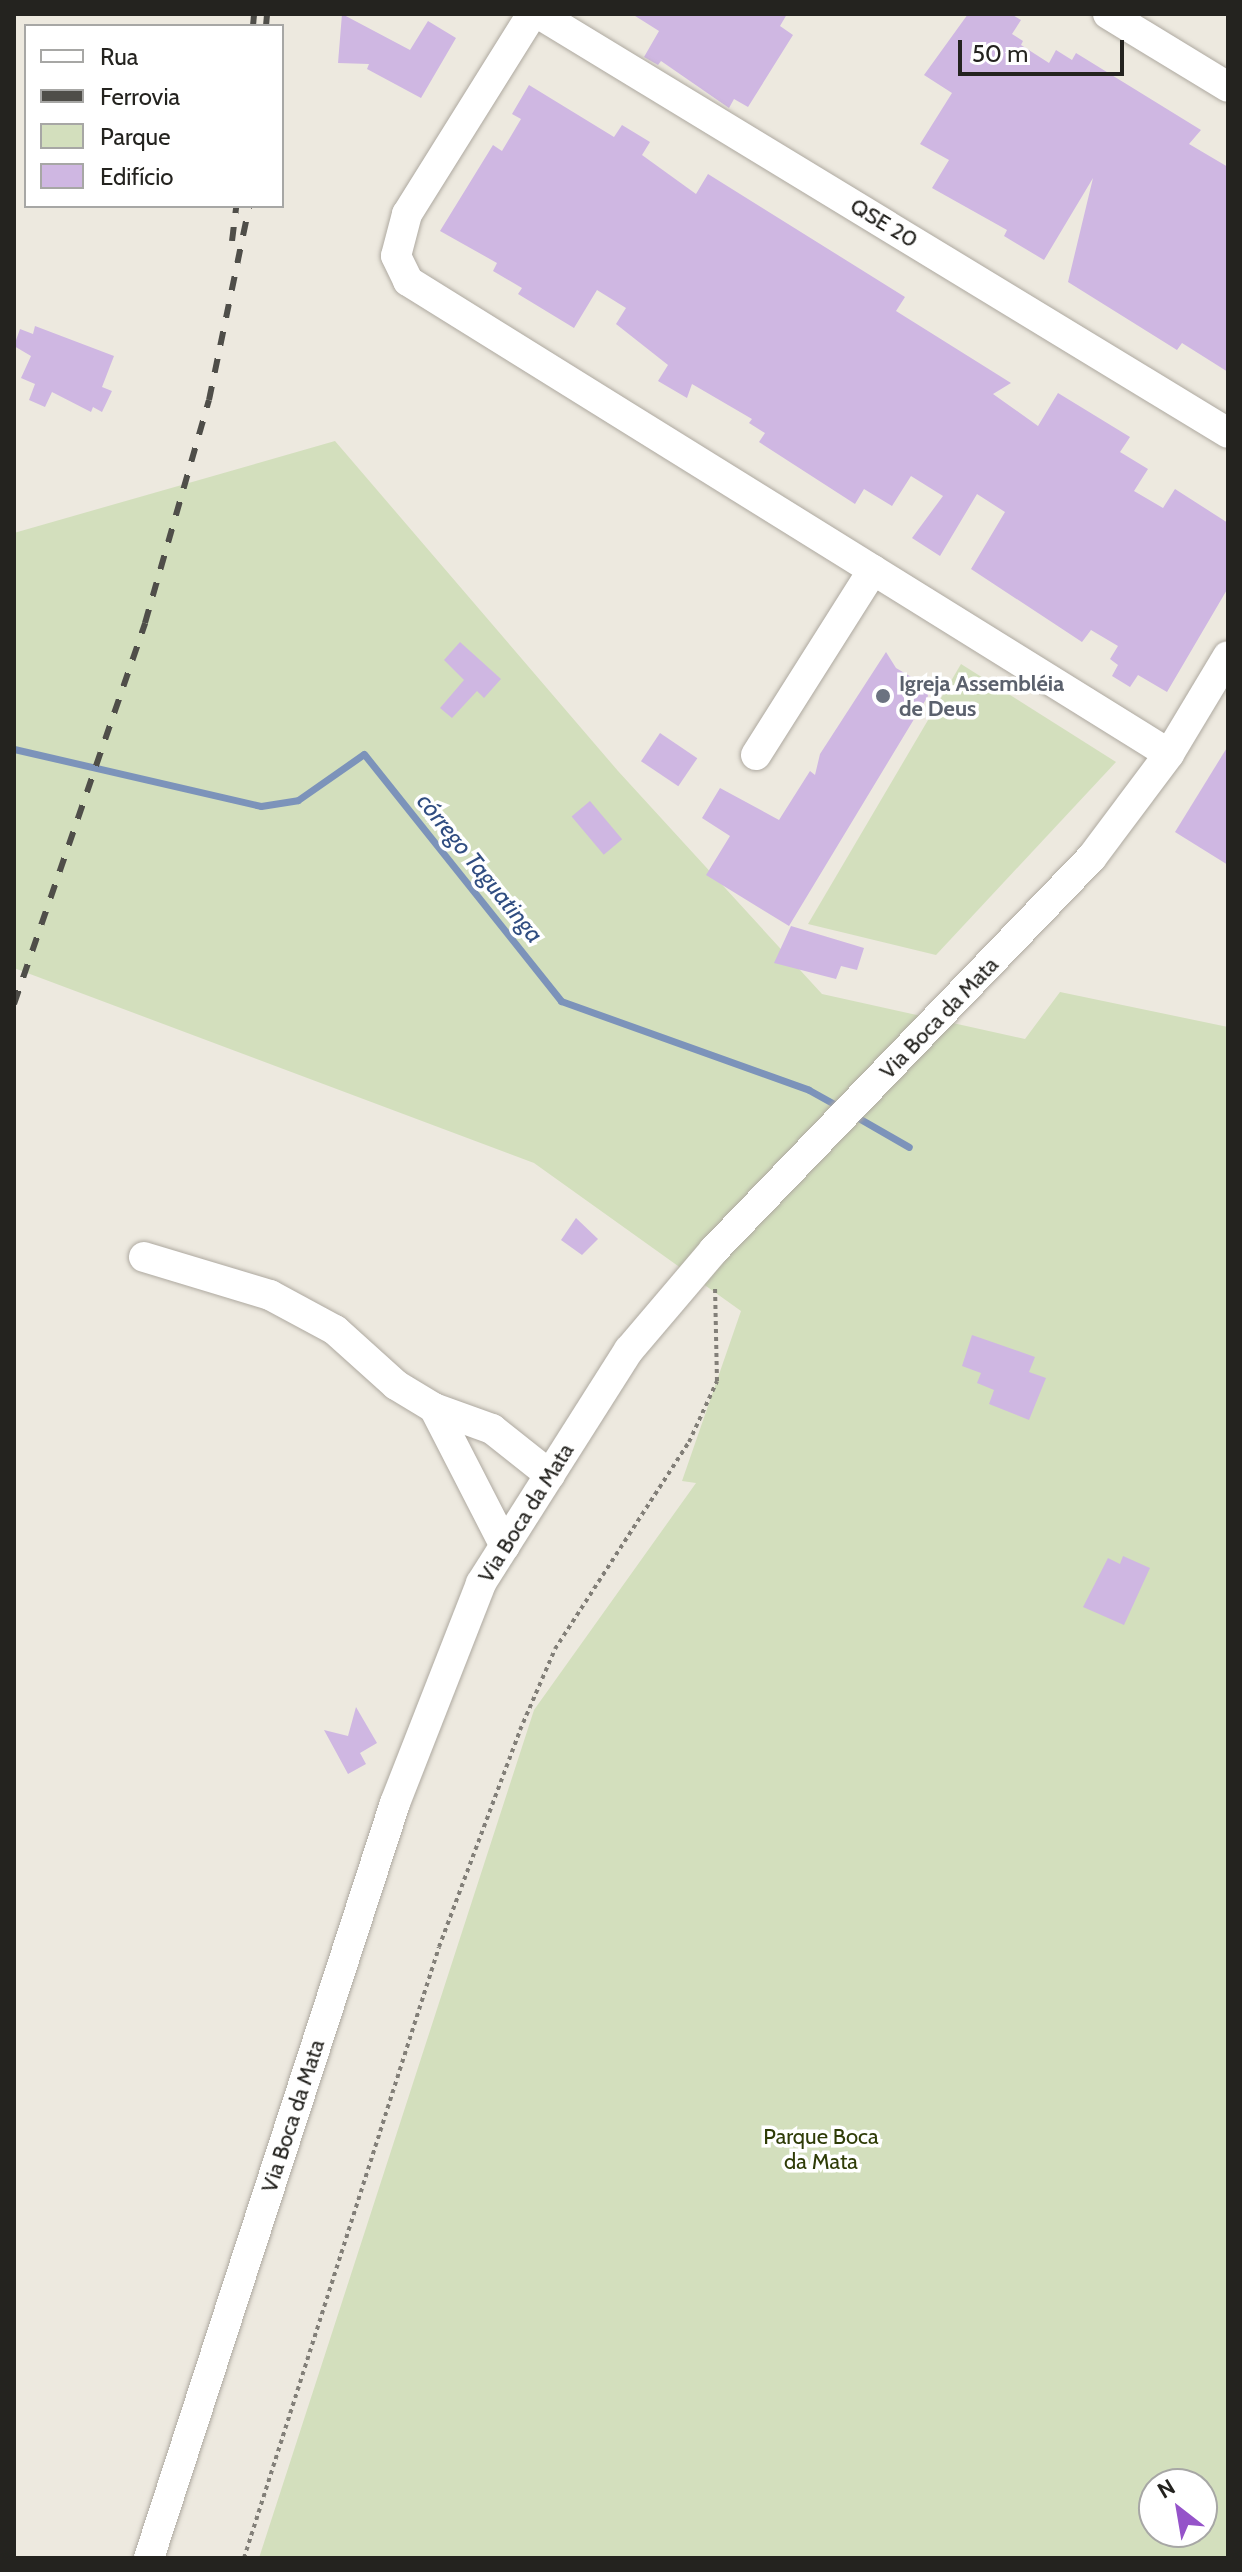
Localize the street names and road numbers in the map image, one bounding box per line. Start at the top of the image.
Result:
street label: QSE 20 [846,193,922,253]
street label: Via Boca da Mata [874,952,1004,1084]
street label: Via Boca da Mata [473,1439,579,1587]
street label: Via Boca da Mata [256,2036,330,2196]

